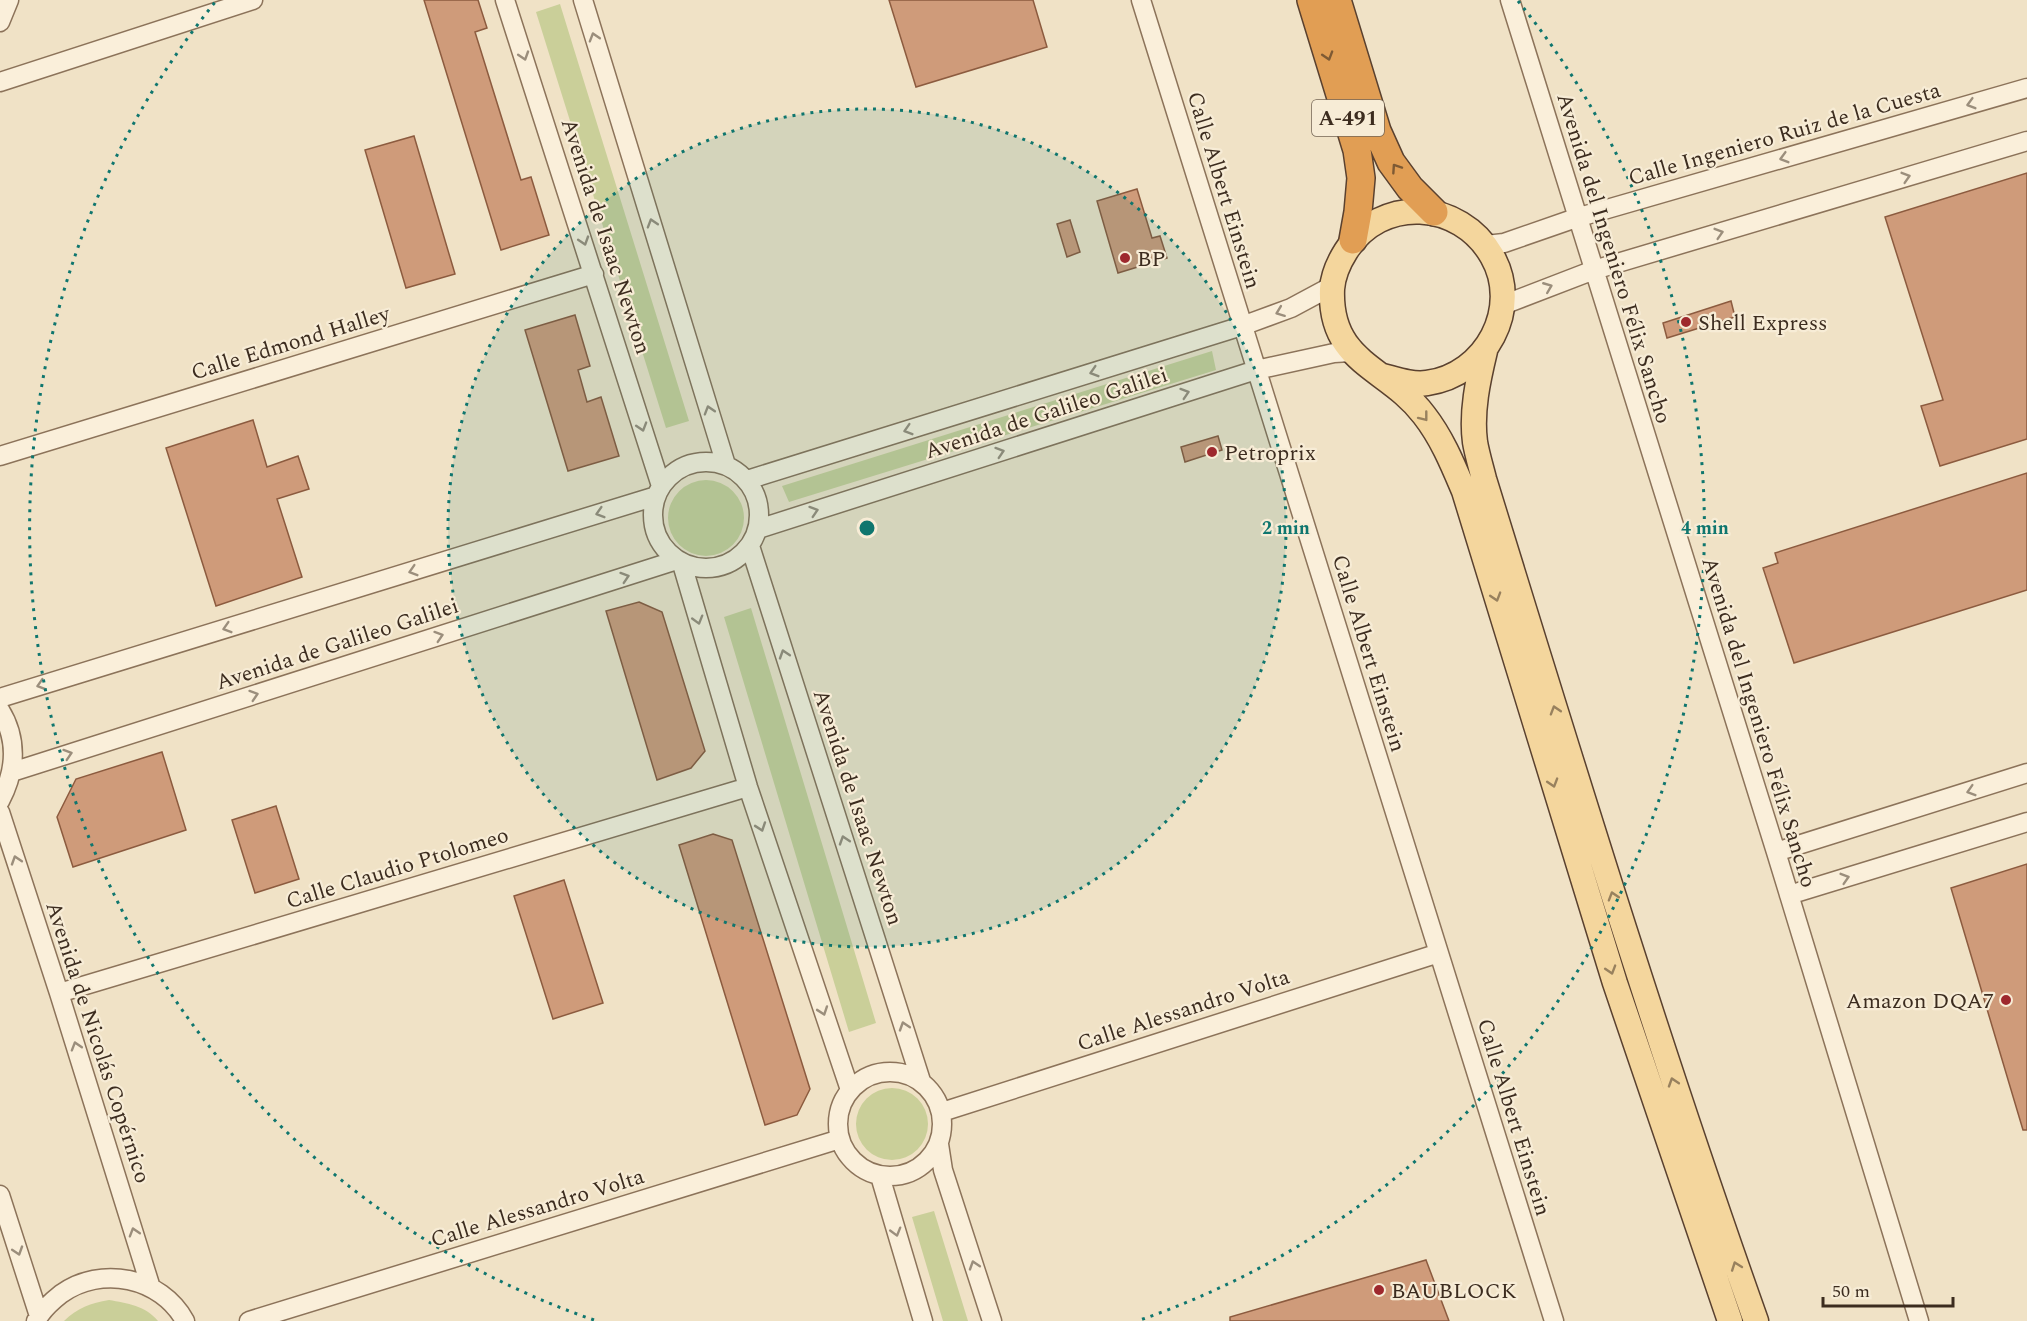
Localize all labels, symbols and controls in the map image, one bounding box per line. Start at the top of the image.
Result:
one-way arrow [589,32,601,43]
one-way arrow [516,50,529,61]
one-way arrow [1321,50,1333,61]
street label: Calle Ingeniero Ruiz de la Cuesta [1624,74,1945,195]
street label: Calle Albert Einstein [1178,88,1269,293]
street label: Avenida del Ingeniero Félix Sancho [1547,89,1680,428]
one-way arrow [1966,97,1977,109]
road number: A-491 [1312,100,1384,136]
street label: Avenida de Isaac Newton [552,114,659,359]
one-way arrow [1779,151,1789,163]
one-way arrow [1392,164,1403,175]
one-way arrow [1900,172,1910,184]
one-way arrow [646,218,659,229]
one-way arrow [1713,228,1724,240]
one-way arrow [577,235,589,246]
place label: BP [1137,243,1166,276]
marker: BP [1118,251,1132,265]
one-way arrow [1542,282,1553,294]
street label: Calle Edmond Halley [187,297,395,389]
one-way arrow [1275,304,1285,317]
place label: Shell Express [1698,307,1827,340]
marker: Shell Express [1679,315,1693,329]
street label: Avenida de Galileo Galilei [921,359,1172,468]
one-way arrow [1089,365,1100,377]
one-way arrow [1179,388,1190,400]
one-way arrow [704,405,716,416]
one-way arrow [1417,410,1428,421]
one-way arrow [635,421,648,432]
one-way arrow [903,423,914,435]
place label: Petroprix [1224,437,1316,470]
marker: Petroprix [1205,445,1219,459]
one-way arrow [994,447,1005,459]
one-way arrow [595,506,606,518]
one-way arrow [808,506,819,518]
text: 2 min [1262,515,1310,542]
text: 4 min [1681,515,1729,542]
centre of rings [857,518,877,538]
street label: Calle Albert Einstein [1323,551,1414,756]
street label: Avenida del Ingeniero Félix Sancho [1692,553,1825,892]
one-way arrow [408,564,419,576]
one-way arrow [619,572,630,584]
street label: Avenida de Galileo Galilei [212,590,463,699]
one-way arrow [1489,591,1501,602]
one-way arrow [691,614,703,625]
one-way arrow [222,621,233,633]
one-way arrow [433,631,444,643]
one-way arrow [779,649,792,660]
one-way arrow [36,678,47,690]
street label: Avenida de Isaac Newton [804,685,911,930]
one-way arrow [248,690,259,702]
one-way arrow [1550,705,1562,716]
one-way arrow [62,749,73,761]
one-way arrow [1546,777,1558,788]
one-way arrow [1966,783,1977,796]
street label: Calle Claudio Ptolomeo [282,819,513,918]
one-way arrow [753,821,766,831]
one-way arrow [839,835,851,846]
one-way arrow [11,855,23,866]
one-way arrow [1839,873,1850,885]
one-way arrow [1608,891,1620,902]
street label: Avenida de Nicolás Copérnico [36,897,159,1188]
street label: Calle Alessandro Volta [1073,960,1294,1060]
one-way arrow [1603,964,1616,974]
place label: Amazon DQA7 [1846,985,1994,1018]
marker: Amazon DQA7 [1999,993,2013,1007]
one-way arrow [816,1005,828,1016]
street label: Calle Albert Einstein [1468,1015,1559,1220]
one-way arrow [898,1021,911,1032]
one-way arrow [71,1041,83,1052]
one-way arrow [1668,1077,1680,1087]
street label: Calle Alessandro Volta [426,1160,649,1257]
one-way arrow [129,1227,141,1238]
one-way arrow [889,1227,902,1237]
one-way arrow [11,1245,23,1256]
one-way arrow [969,1260,981,1271]
one-way arrow [1731,1261,1744,1272]
scale bar [1823,1270,1954,1308]
place label: BAUBLOCK [1391,1275,1517,1308]
text: 50 m [1832,1278,1870,1305]
marker: BAUBLOCK [1372,1283,1386,1297]

